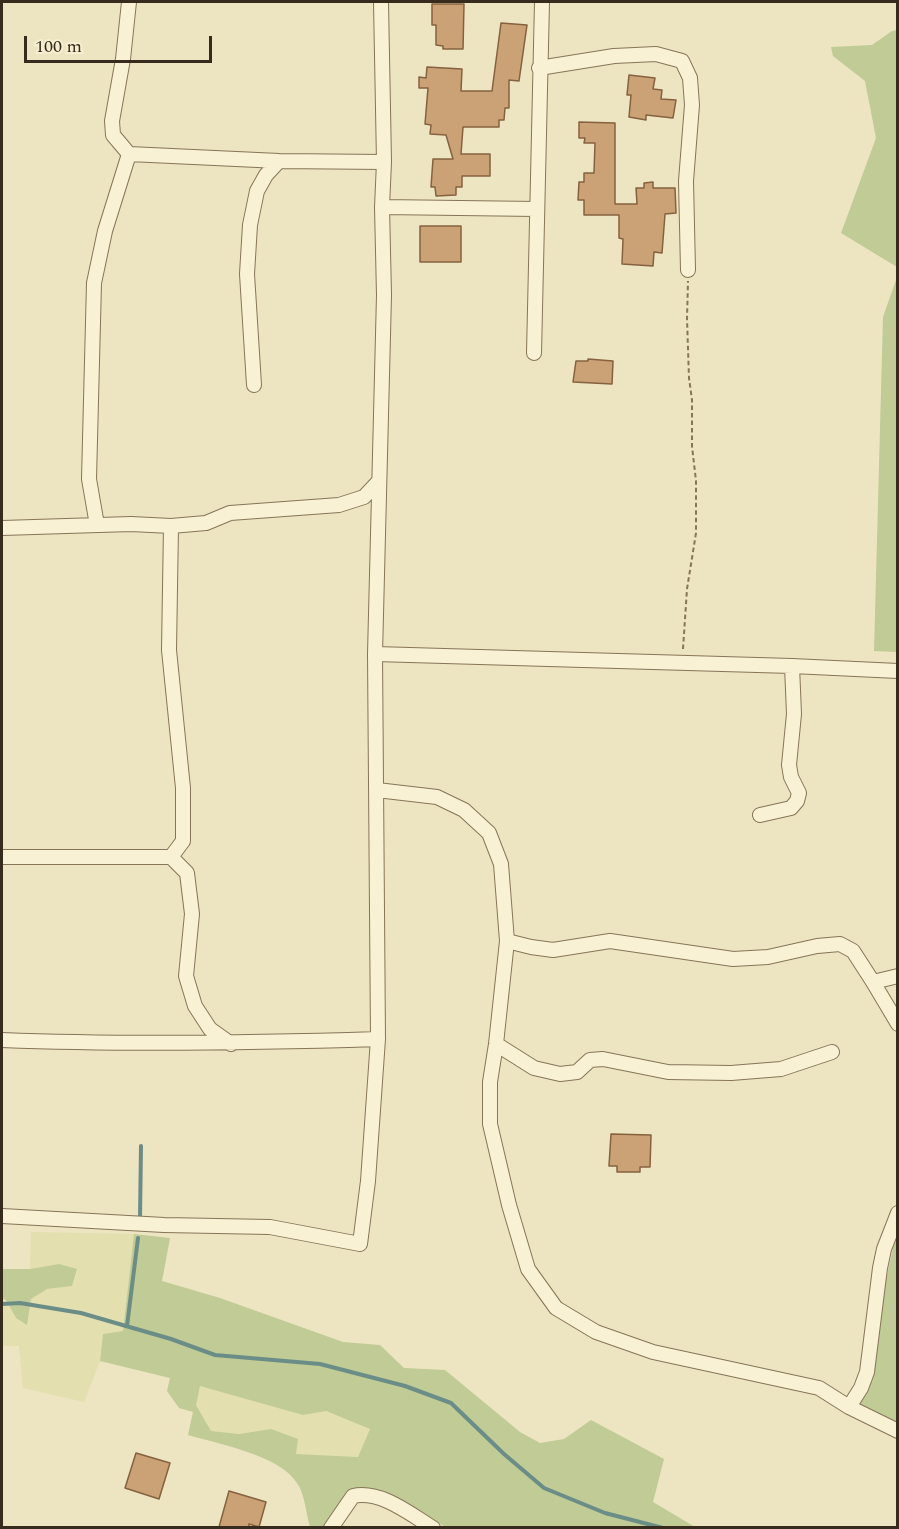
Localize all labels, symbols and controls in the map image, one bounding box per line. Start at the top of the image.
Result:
scale bar [27,24,214,62]
text: 100 m [35,33,82,60]

